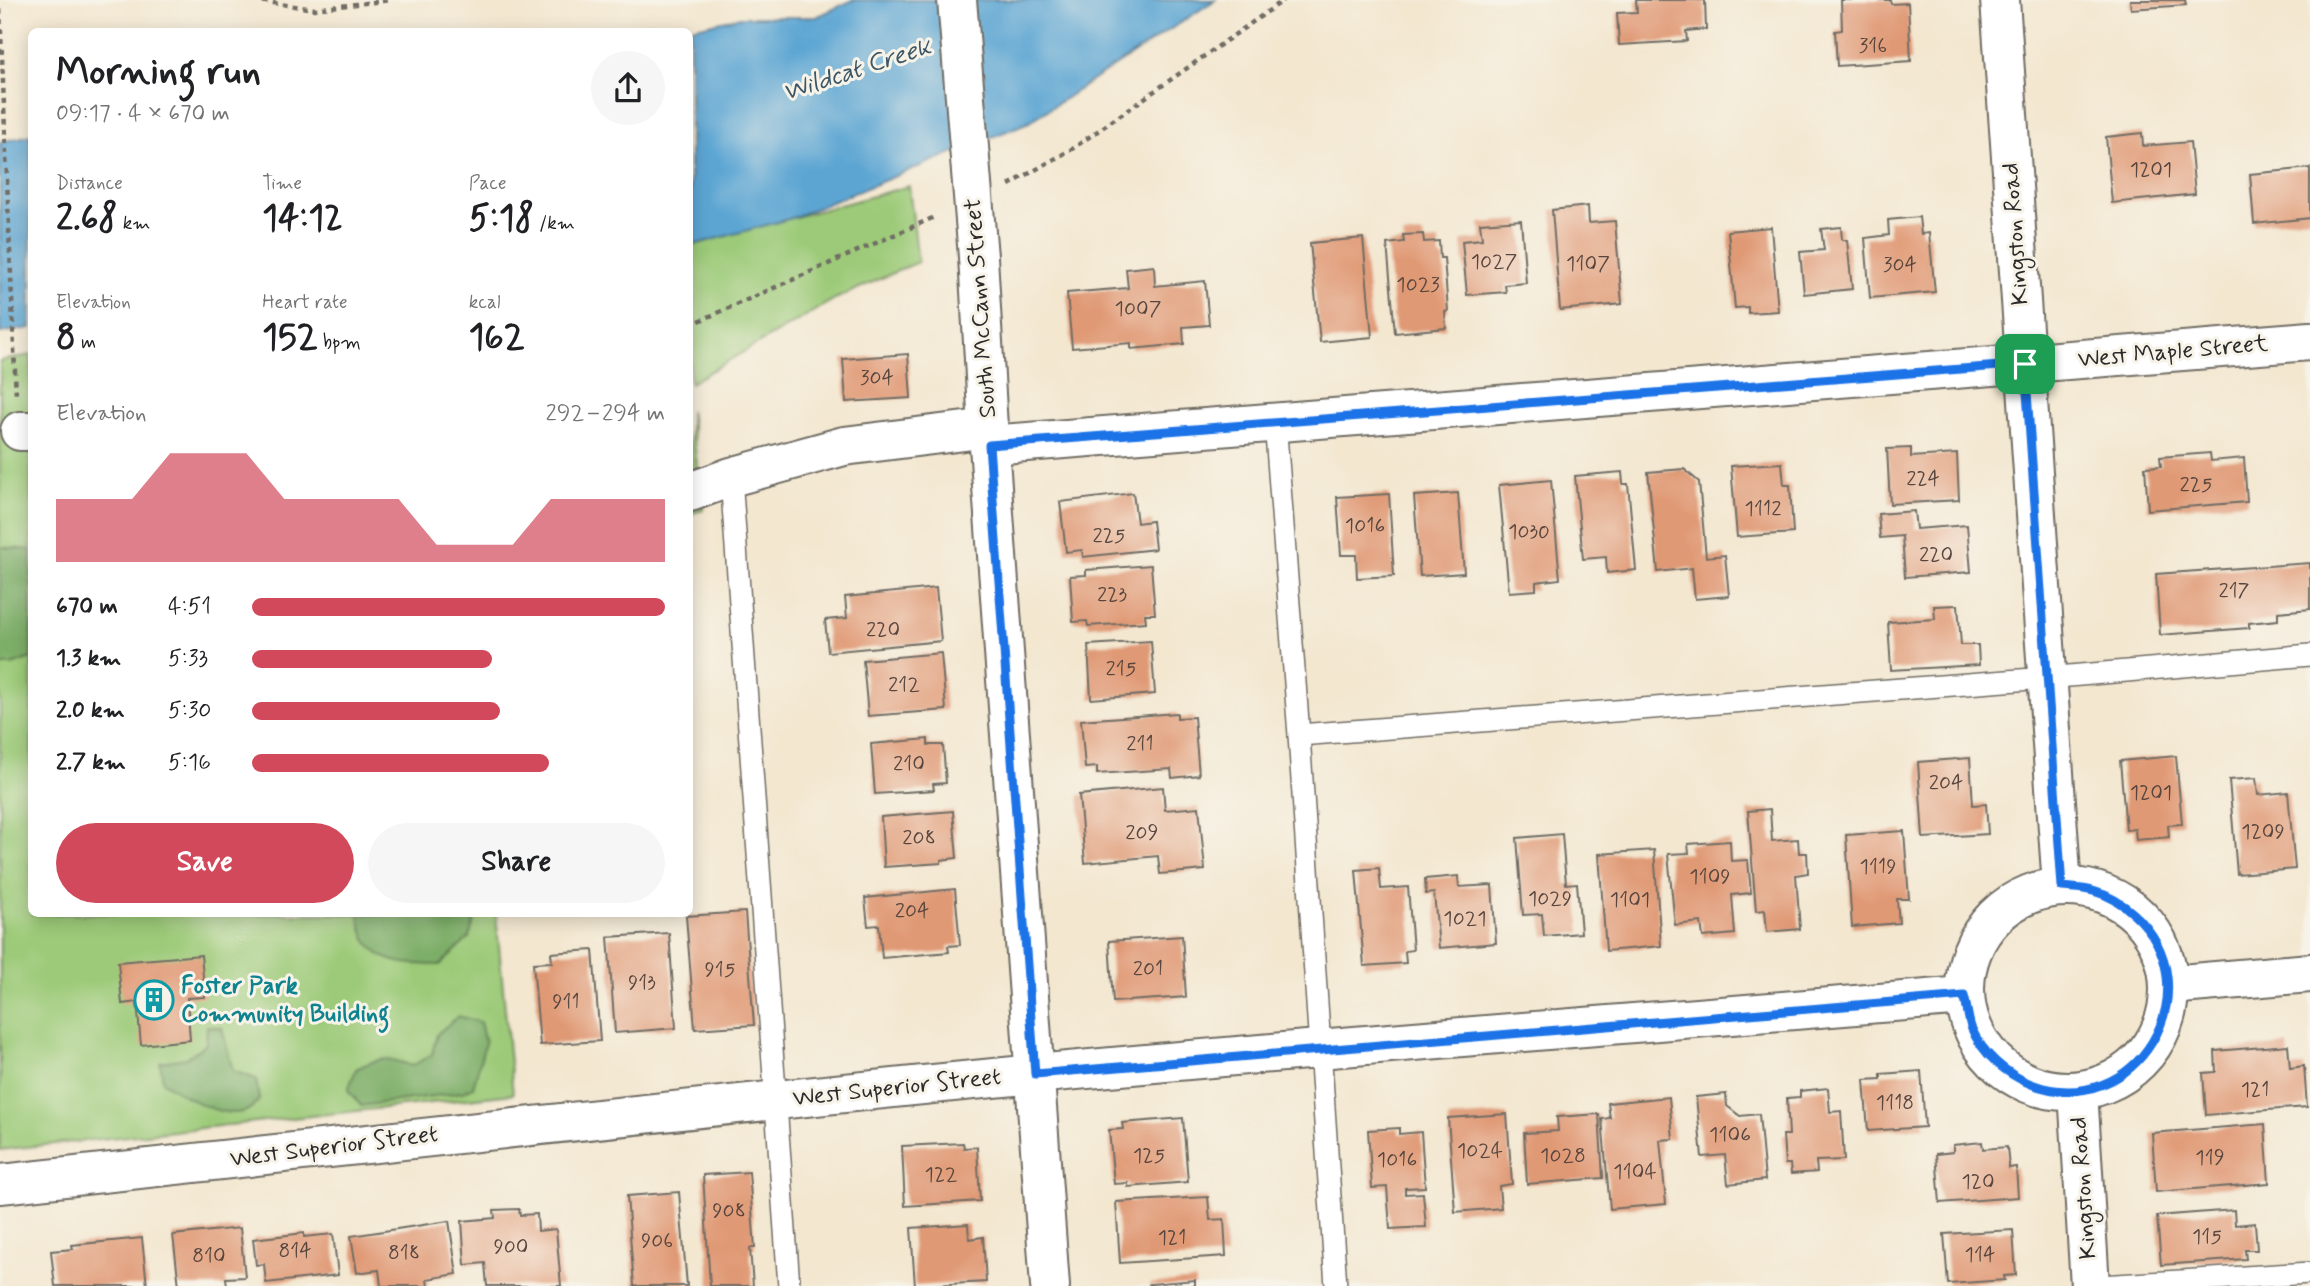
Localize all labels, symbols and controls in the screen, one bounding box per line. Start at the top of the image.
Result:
water label: Wildcat Creek [778,30,937,110]
house number: 316 [1859,32,1887,60]
text: Morning run [56,48,261,97]
button: share [591,51,665,125]
text: 09:17 · 4 × 670 m [56,99,230,129]
house number: 1201 [2130,156,2172,184]
street label: Kingston Road [1996,162,2038,306]
text: Distance [56,171,123,196]
text: Time [262,171,302,196]
text: Pace [469,171,506,196]
text: 2.68 [56,196,118,242]
text: 14:12 [262,196,343,242]
text: 5:18 [469,196,534,242]
street label: South McCann Street [958,197,1004,419]
text: km [118,211,150,236]
text: /km [534,211,575,236]
house number: 1027 [1471,248,1518,276]
house number: 1107 [1566,250,1610,278]
house number: 304 [1883,251,1917,279]
house number: 1023 [1396,271,1440,299]
text: Elevation [56,290,131,315]
text: Heart rate [262,290,348,315]
text: kcal [469,290,501,315]
house number: 1007 [1115,295,1162,323]
text: 8 [56,315,76,361]
text: 152 [262,315,318,361]
text: 162 [469,315,525,361]
street label: West Maple Street [2077,328,2269,376]
text: m [76,330,96,355]
text: bpm [318,330,361,355]
pin [1995,334,2055,394]
icon: arrive [2006,345,2044,383]
house number: 304 [860,364,894,392]
text: Elevation [56,399,147,429]
text: 292–294 m [546,399,665,429]
house number: 224 [1906,465,1940,493]
house number: 225 [2179,471,2213,499]
house number: 1112 [1745,495,1781,523]
house number: 1016 [1345,512,1385,540]
house number: 1030 [1508,518,1550,546]
house number: 225 [1092,522,1126,550]
house number: 220 [1919,541,1953,569]
house number: 217 [2218,577,2250,605]
house number: 223 [1097,581,1127,609]
text: 670 m [56,592,118,622]
text: 4:51 [168,592,211,622]
house number: 220 [866,616,900,644]
text: 1.3 km [56,644,121,674]
text: 5:33 [168,644,208,674]
house number: 215 [1106,655,1137,683]
house number: 212 [888,671,920,699]
text: 2.0 km [56,696,125,726]
text: 5:30 [168,696,212,726]
house number: 211 [1126,730,1154,758]
text: 2.7 km [56,748,126,778]
text: 5:16 [168,748,211,778]
house number: 210 [893,750,925,778]
house number: 204 [1929,769,1963,797]
house number: 1201 [2130,779,2172,807]
house number: 1209 [2241,818,2285,846]
house number: 209 [1125,819,1159,847]
button: Save [56,823,354,903]
button: Share [368,823,665,903]
house number: 208 [902,824,936,852]
house number: 1119 [1860,853,1896,881]
house number: 1109 [1689,863,1731,891]
house number: 1029 [1528,885,1572,913]
house number: 1101 [1610,886,1650,914]
house number: 204 [895,897,929,925]
house number: 1021 [1443,905,1487,933]
house number: 201 [1133,955,1163,983]
house number: 915 [704,956,736,984]
house number: 913 [628,969,656,997]
place label: Foster Park Community Building [181,971,389,1033]
building icon: Foster Park Community Building [133,979,175,1021]
house number: 911 [552,988,580,1016]
street label: West Superior Street [791,1062,1003,1114]
house number: 121 [2241,1076,2269,1104]
house number: 1118 [1876,1089,1914,1117]
street label: Kingston Road [2064,1116,2106,1260]
street label: West Superior Street [228,1119,440,1175]
house number: 1106 [1709,1121,1751,1149]
house number: 1024 [1457,1137,1503,1165]
house number: 125 [1133,1142,1165,1170]
house number: 1028 [1540,1142,1586,1170]
house number: 119 [2195,1144,2225,1172]
house number: 1016 [1377,1146,1417,1174]
house number: 1104 [1613,1158,1657,1186]
house number: 122 [925,1161,958,1189]
house number: 120 [1961,1168,1995,1196]
house number: 908 [712,1197,746,1225]
house number: 115 [2192,1223,2222,1251]
house number: 121 [1158,1224,1186,1252]
house number: 906 [641,1227,673,1255]
house number: 900 [494,1233,528,1261]
house number: 814 [278,1237,312,1265]
house number: 818 [388,1239,420,1267]
house number: 114 [1965,1241,1995,1269]
house number: 810 [192,1242,226,1270]

